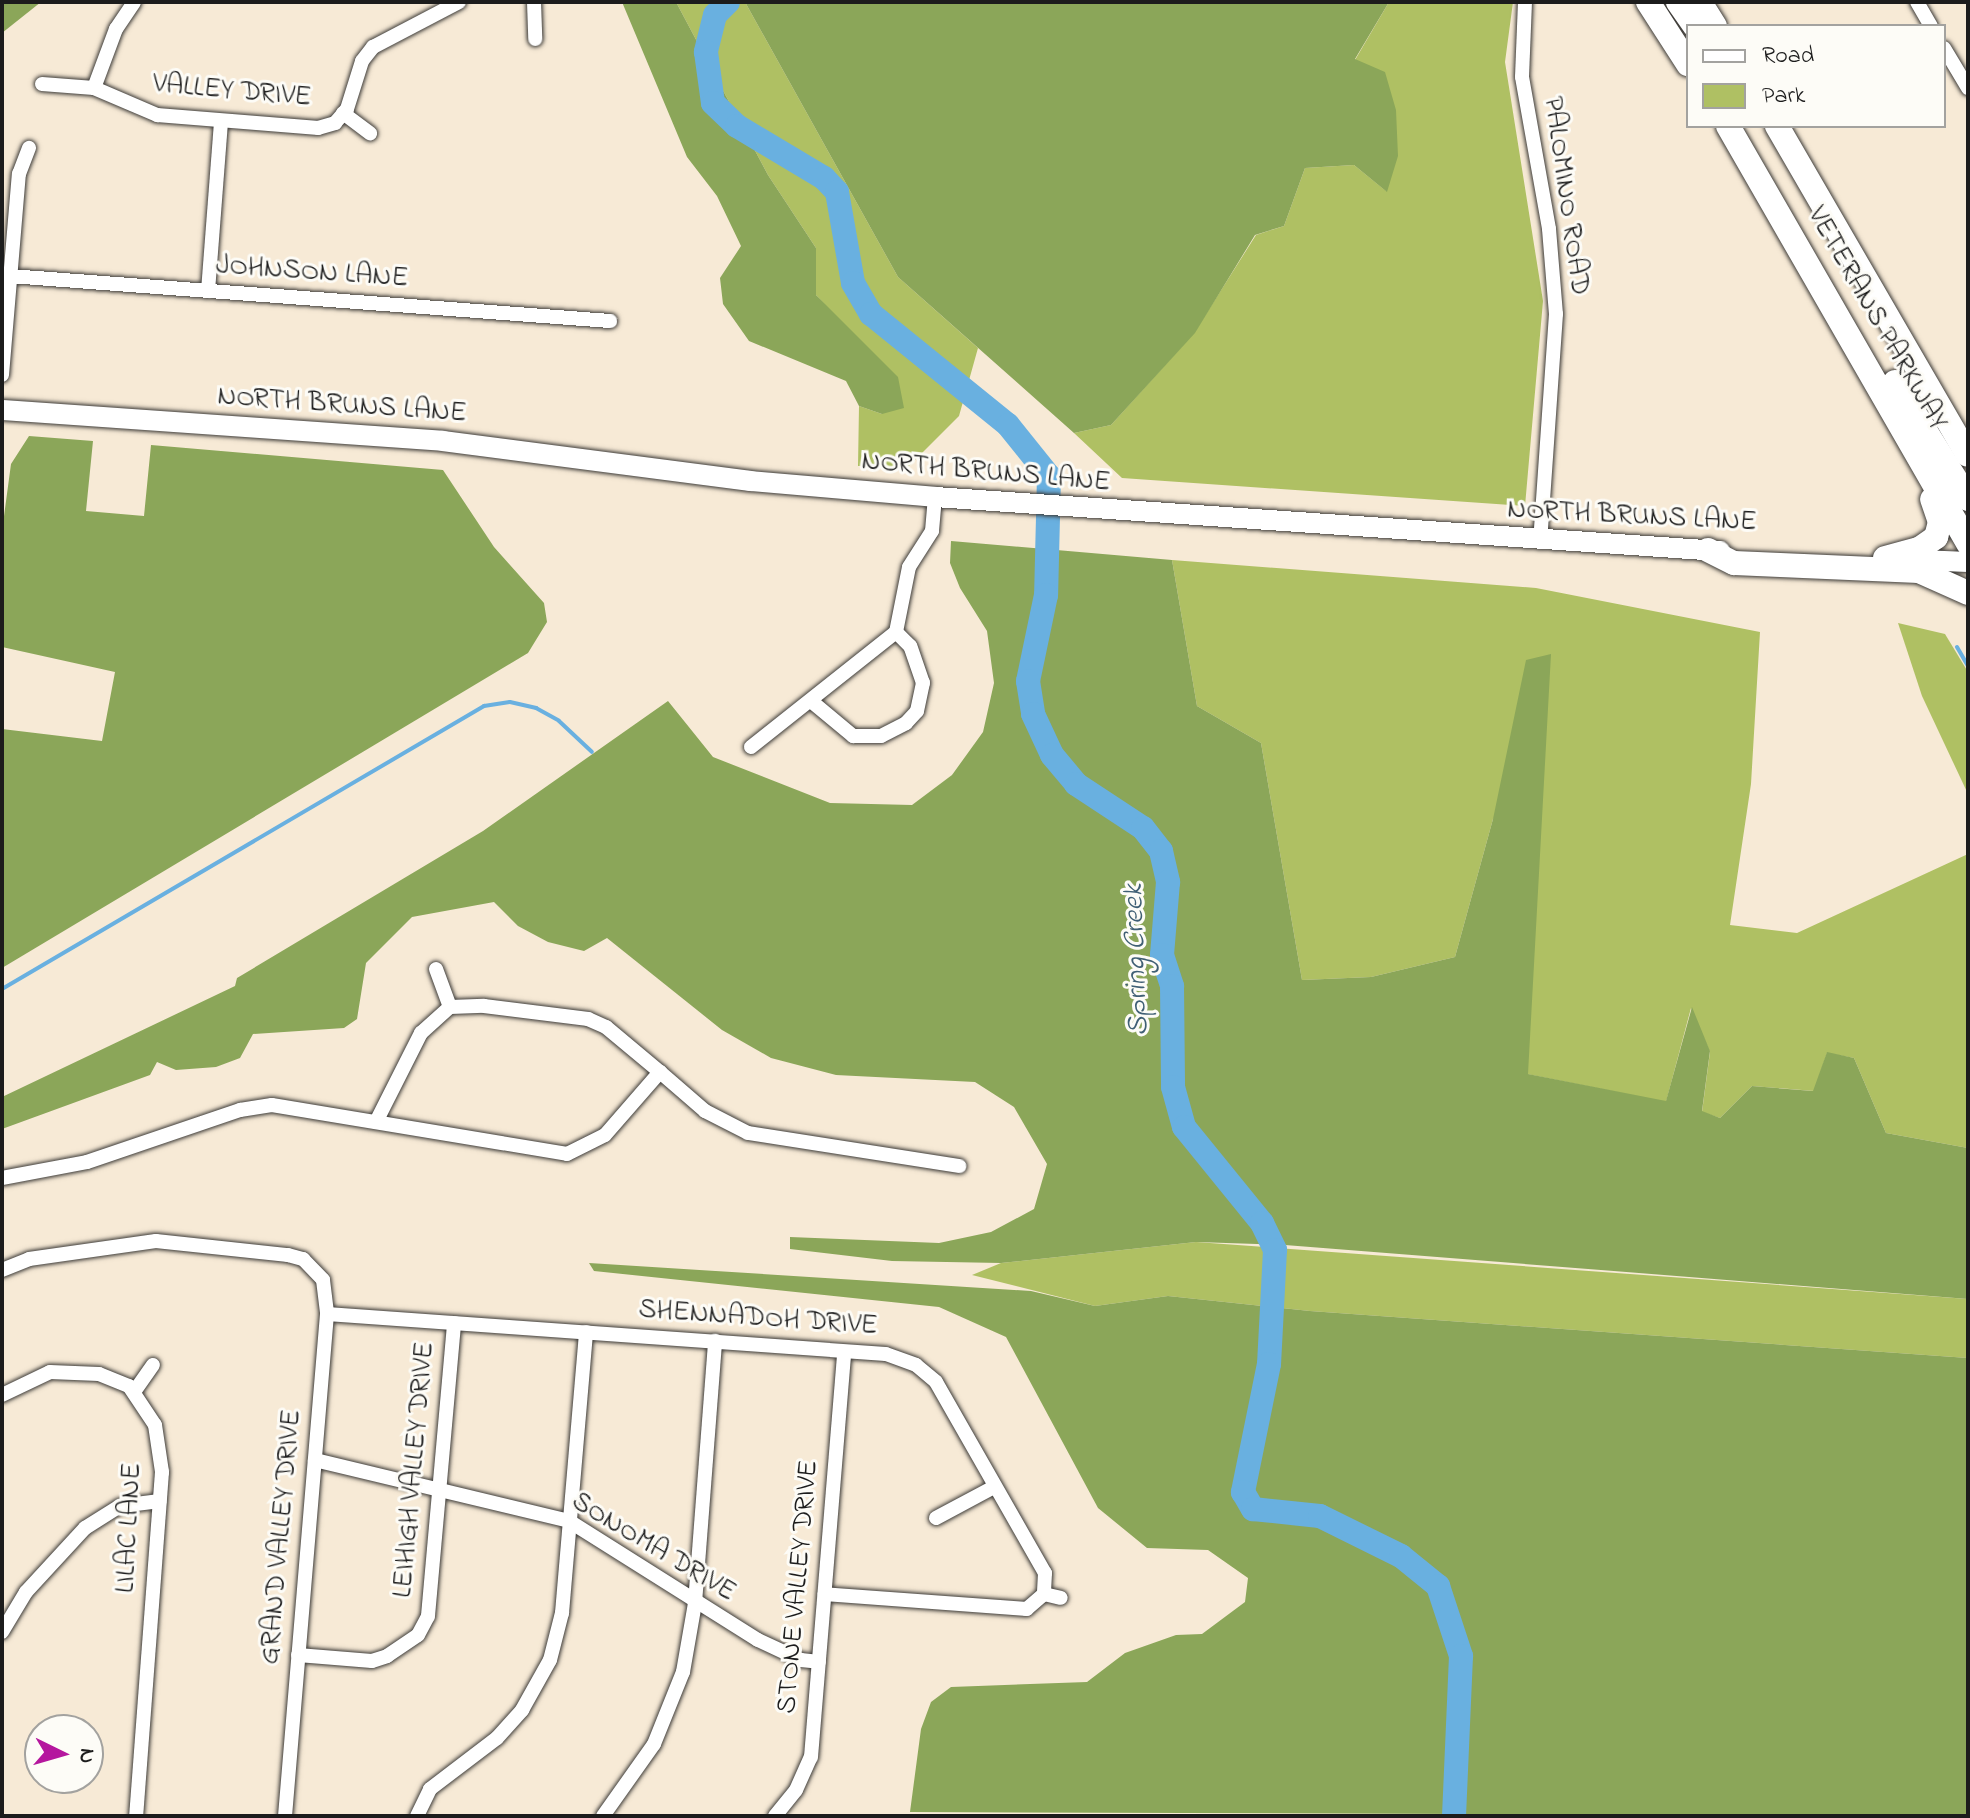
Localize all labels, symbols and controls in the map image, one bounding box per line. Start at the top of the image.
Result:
legend [1686,24,1946,128]
text: Road [1762,39,1814,74]
street label: VALLEY DRIVE [151,68,313,116]
text: Park [1762,79,1805,114]
street label: PALOMINO ROAD [1534,94,1596,298]
street label: VETERANS PARKWAY [1798,201,1954,437]
street label: JOHNSON LANE [215,250,409,296]
street label: NORTH BRUNS LANE [216,381,468,431]
street label: NORTH BRUNS LANE [860,445,1112,501]
street label: NORTH BRUNS LANE [1506,494,1758,540]
water label: Spring Creek [1116,883,1158,1037]
street label: SHENNADOH DRIVE [637,1294,879,1344]
street label: LEIHIGH VALLEY DRIVE [387,1341,443,1599]
street label: GRAND VALLEY DRIVE [254,1408,310,1666]
street label: STONE VALLEY DRIVE [771,1459,827,1715]
street label: LILAC LANE [110,1462,150,1594]
street label: SONOMA DRIVE [565,1486,741,1610]
north arrow [24,1714,104,1794]
text: N [69,1747,103,1765]

